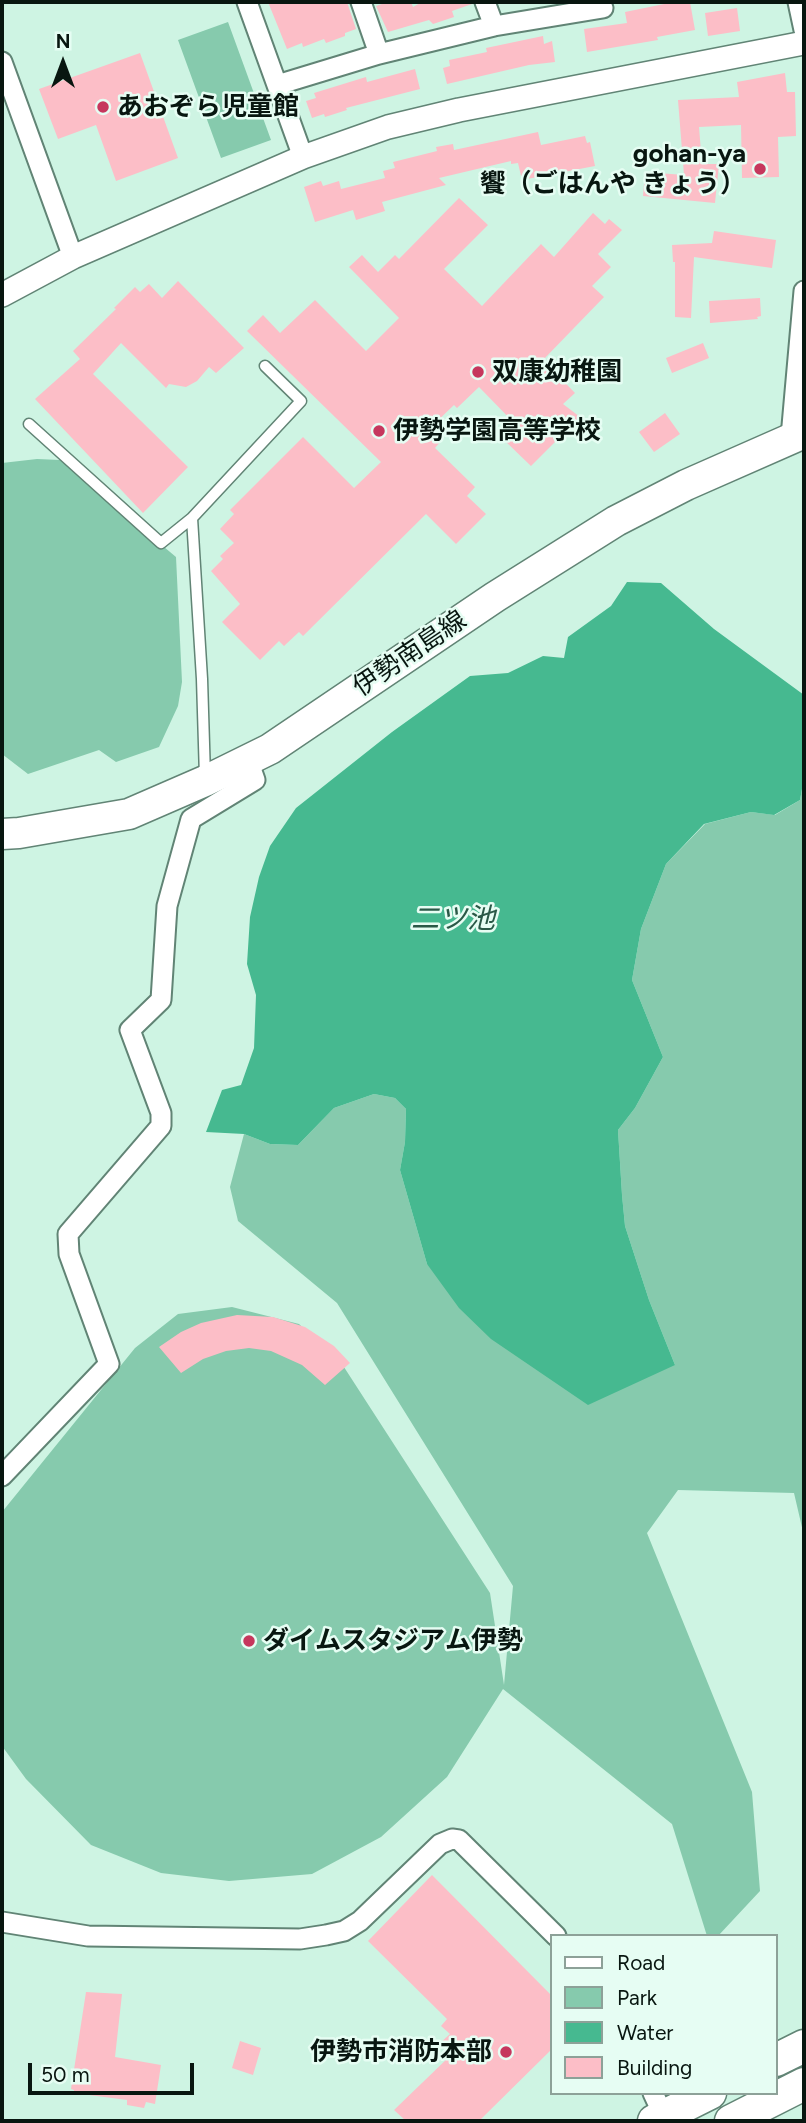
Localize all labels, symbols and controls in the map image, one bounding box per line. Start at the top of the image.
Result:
north arrow [28,28,98,98]
text: N [56,30,70,53]
place label: あおぞら児童館 [117,91,299,123]
marker: あおぞら児童館 [95,99,111,115]
place label: gohan-ya 饗（ごはんや きょう） [480,138,746,200]
marker: gohan-ya 饗（ごはんや きょう） [752,161,768,177]
place label: 双康幼稚園 [492,356,622,388]
marker: 双康幼稚園 [470,364,486,380]
place label: 伊勢学園高等学校 [393,415,601,447]
marker: 伊勢学園高等学校 [371,423,387,439]
street label: 伊勢南島線 [347,605,473,703]
water label: 二ツ池 [411,903,495,937]
place label: ダイムスタジアム伊勢 [263,1625,523,1657]
marker: ダイムスタジアム伊勢 [241,1633,257,1649]
legend [550,1934,778,2095]
text: Road [617,1950,665,1975]
text: Park [617,1985,657,2010]
text: Water [617,2020,673,2045]
place label: 伊勢市消防本部 [310,2036,492,2068]
marker: 伊勢市消防本部 [498,2044,514,2060]
scale bar [32,2050,198,2094]
text: Building [617,2055,692,2080]
text: 50 m [41,2062,90,2087]

